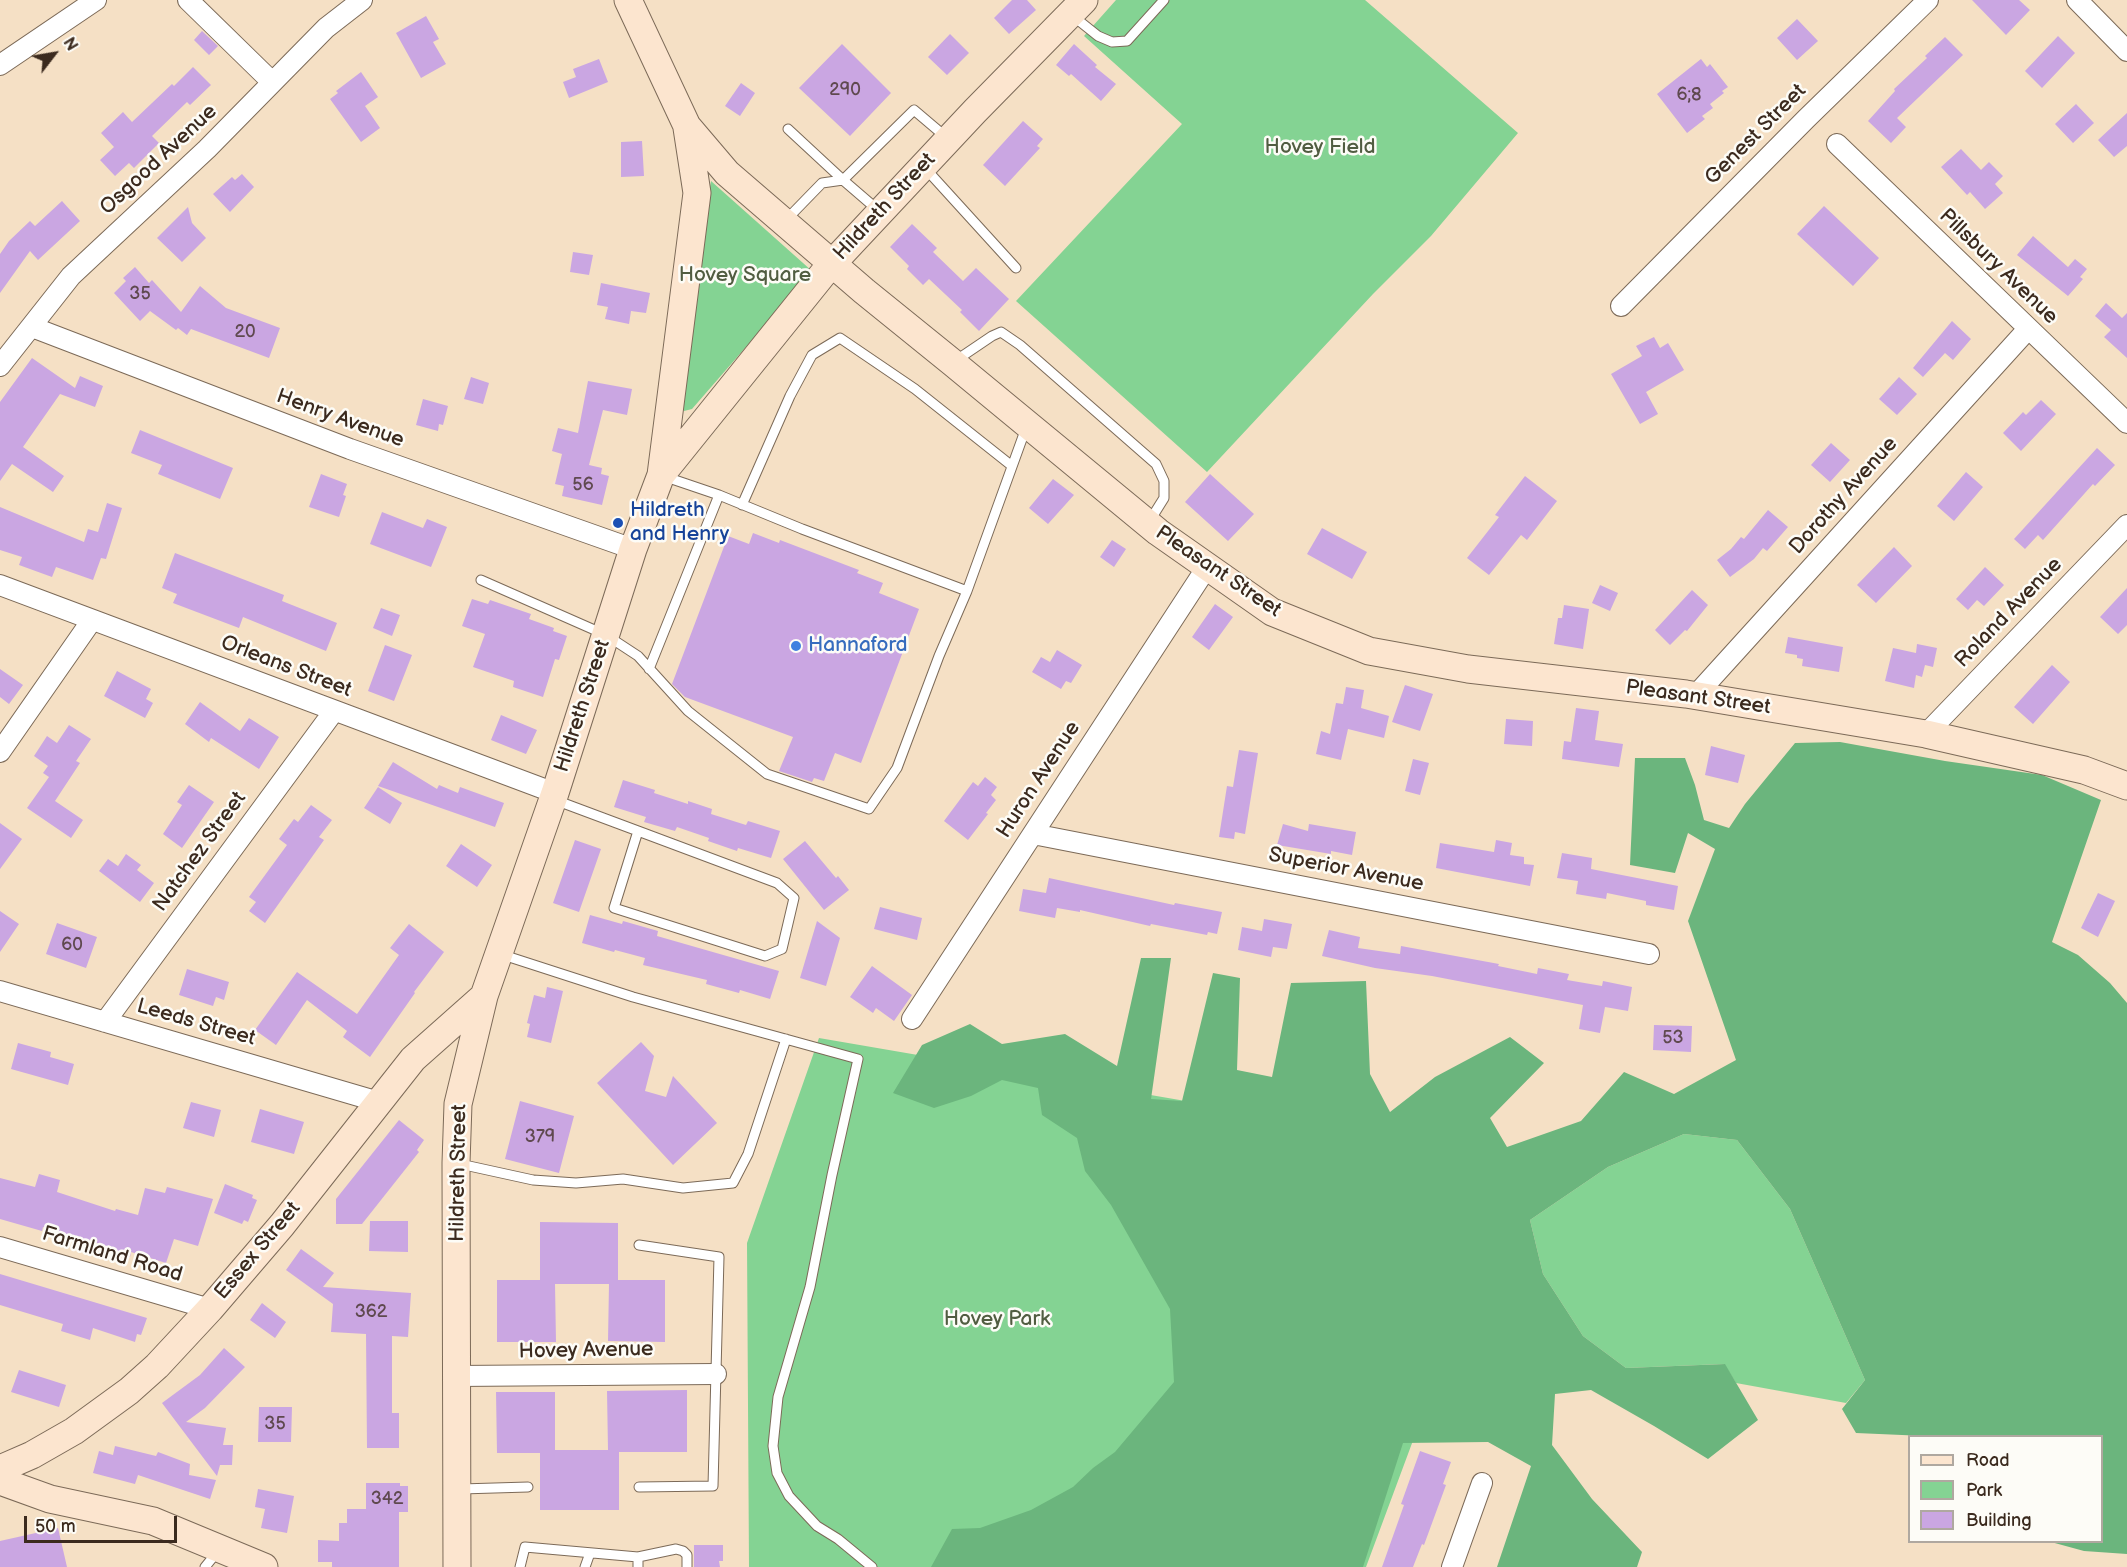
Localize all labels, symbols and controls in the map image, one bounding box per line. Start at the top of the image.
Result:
north arrow [24,24,84,84]
text: N [59,34,81,55]
house number: 290 [829,79,861,101]
street label: Genest Street [1700,79,1812,191]
house number: 6;8 [1676,84,1702,106]
street label: Osgood Avenue [95,99,223,221]
park label: Hovey Field [1265,135,1375,161]
street label: Hildreth Street [829,148,941,266]
street label: Pillsbury Avenue [1933,204,2063,330]
park label: Hovey Square [679,263,811,289]
house number: 35 [129,283,151,305]
house number: 20 [234,321,256,343]
street label: Henry Avenue [273,384,407,454]
street label: Dorothy Avenue [1785,432,1903,560]
house number: 56 [572,474,594,496]
place label: Hildreth and Henry [630,498,729,548]
marker: Hildreth and Henry [611,516,625,530]
street label: Pleasant Street [1150,521,1286,623]
street label: Roland Avenue [1950,553,2068,673]
street label: Orleans Street [217,631,355,703]
place label: Hannaford [808,633,908,659]
street label: Hildreth Street [550,637,616,775]
marker: Hannaford [789,639,803,653]
street label: Pleasant Street [1624,675,1772,721]
street label: Huron Avenue [992,717,1086,843]
street label: Natchez Street [148,787,252,917]
street label: Superior Avenue [1266,843,1426,897]
house number: 60 [61,934,83,956]
street label: Leeds Street [134,994,258,1052]
house number: 53 [1662,1027,1684,1049]
street label: Hildreth Street [445,1104,473,1242]
house number: 379 [525,1126,555,1148]
street label: Essex Street [210,1197,306,1305]
street label: Farmland Road [39,1222,185,1288]
house number: 362 [355,1301,387,1323]
park label: Hovey Park [944,1307,1050,1333]
street label: Hovey Avenue [518,1337,654,1365]
house number: 35 [264,1413,286,1435]
legend [1908,1435,2103,1543]
text: Road [1966,1450,2010,1471]
text: Park [1966,1480,2002,1501]
house number: 342 [371,1488,403,1510]
scale bar [27,1504,180,1542]
text: Building [1966,1510,2032,1531]
text: 50 m [35,1516,76,1537]

